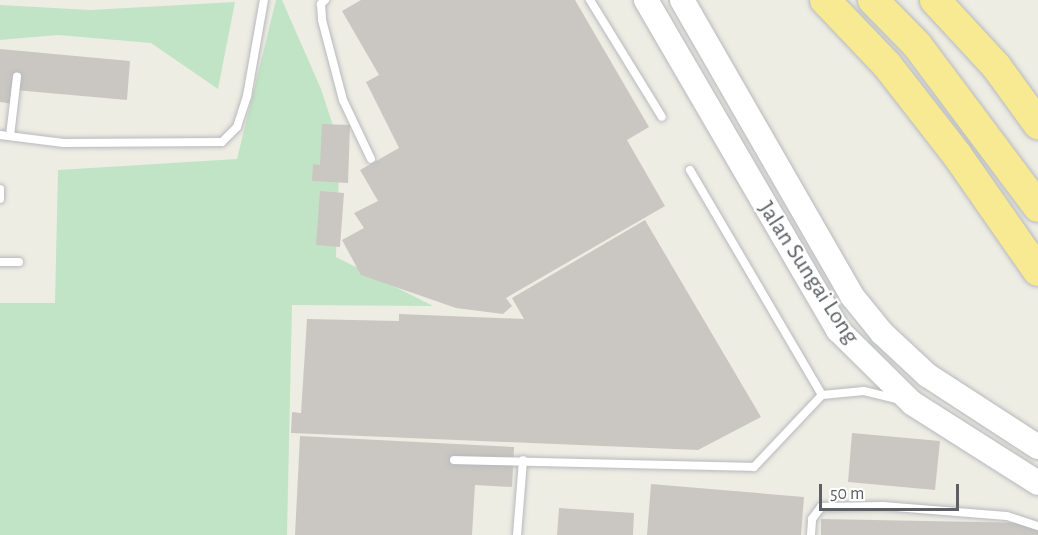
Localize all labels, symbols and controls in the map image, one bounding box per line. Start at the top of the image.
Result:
street label: Jalan Sungai Long [751,196,865,350]
scale bar [822,472,962,510]
text: 50 m [830,485,864,503]

